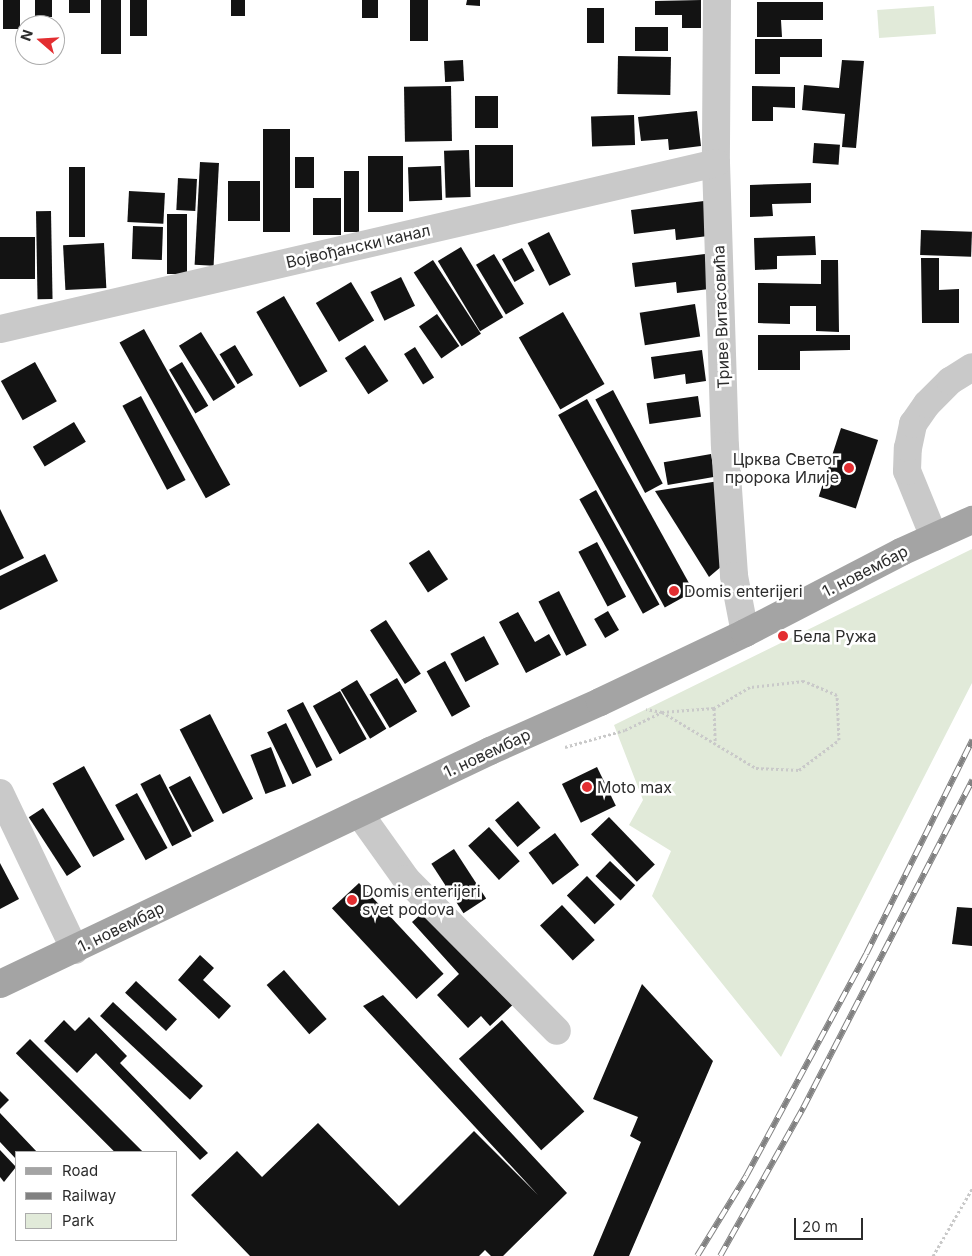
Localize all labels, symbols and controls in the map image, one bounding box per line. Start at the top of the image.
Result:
north arrow [15,15,65,65]
text: N [17,27,36,43]
street label: Војвођански канал [284,220,432,272]
street label: Триве Витасовића [709,245,733,389]
place label: Црква Светог пророка Илије [725,449,839,487]
marker: Црква Светог пророка Илије [843,462,855,474]
street label: 1. новембар [819,541,911,601]
place label: Domis enterijeri [684,581,803,601]
marker: Domis enterijeri [668,585,680,597]
place label: Бела Ружа [793,626,877,646]
marker: Бела Ружа [777,630,789,642]
street label: 1. новембар [441,725,533,781]
place label: Moto max [597,777,672,797]
marker: Moto max [581,781,593,793]
place label: Domis enterijeri svet podova [362,881,481,919]
marker: Domis enterijeri svet podova [346,894,358,906]
street label: 1. новембар [75,898,167,956]
legend [15,1151,178,1241]
text: Road [62,1161,98,1180]
text: Railway [62,1186,116,1205]
scale bar [797,1208,866,1240]
text: Park [62,1211,94,1230]
text: 20 m [802,1217,838,1236]

